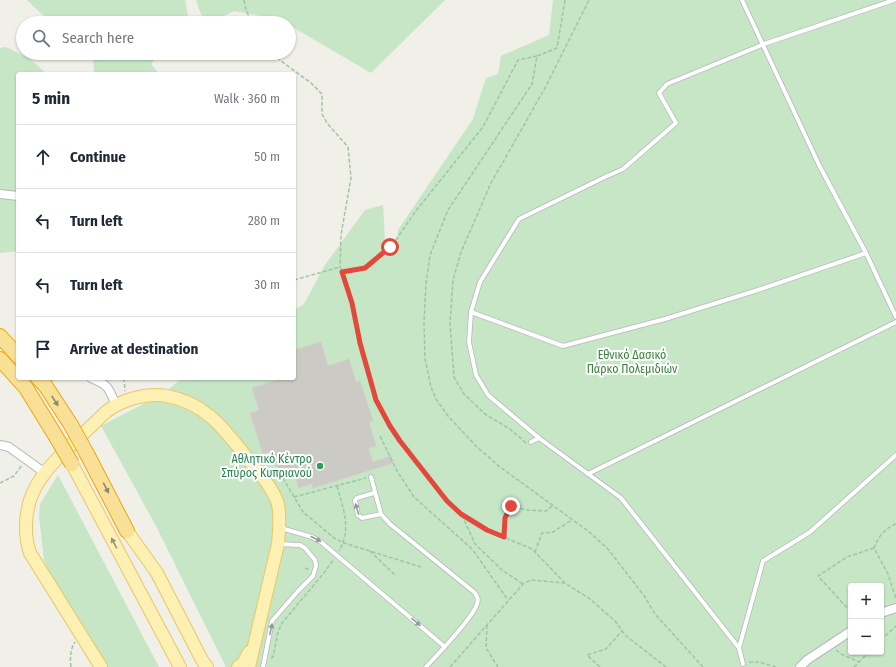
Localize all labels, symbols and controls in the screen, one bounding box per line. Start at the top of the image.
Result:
search box [16,16,296,60]
icon: search [30,27,52,49]
text: Search here [62,29,134,47]
text: 5 min [32,88,70,109]
text: Walk · 360 m [214,91,280,106]
icon: ahead [32,146,54,168]
text: Continue [70,148,126,166]
text: 50 m [254,149,280,164]
icon: left [32,210,54,232]
text: Turn left [70,212,123,230]
text: 280 m [248,213,280,228]
route start [381,238,399,256]
icon: left [32,274,54,296]
text: Turn left [70,276,123,294]
text: 30 m [254,277,280,292]
icon: arrive [32,338,54,360]
text: Arrive at destination [70,340,198,358]
park label: Εθνικό Δασικό Πάρκο Πολεμιδιών [587,348,678,376]
one-way arrow [51,396,59,406]
place label: Αθλητικό Κέντρο Σπύρος Κυπριανού [222,452,312,480]
marker: Αθλητικό Κέντρο Σπύρος Κυπριανού [315,461,325,471]
one-way arrow [103,483,109,494]
route end [502,497,520,515]
one-way arrow [354,503,360,515]
one-way arrow [310,536,322,543]
one-way arrow [110,537,117,549]
map controls [848,583,884,655]
button: + [848,583,884,619]
one-way arrow [410,618,421,627]
button: − [848,619,884,655]
one-way arrow [268,623,274,635]

